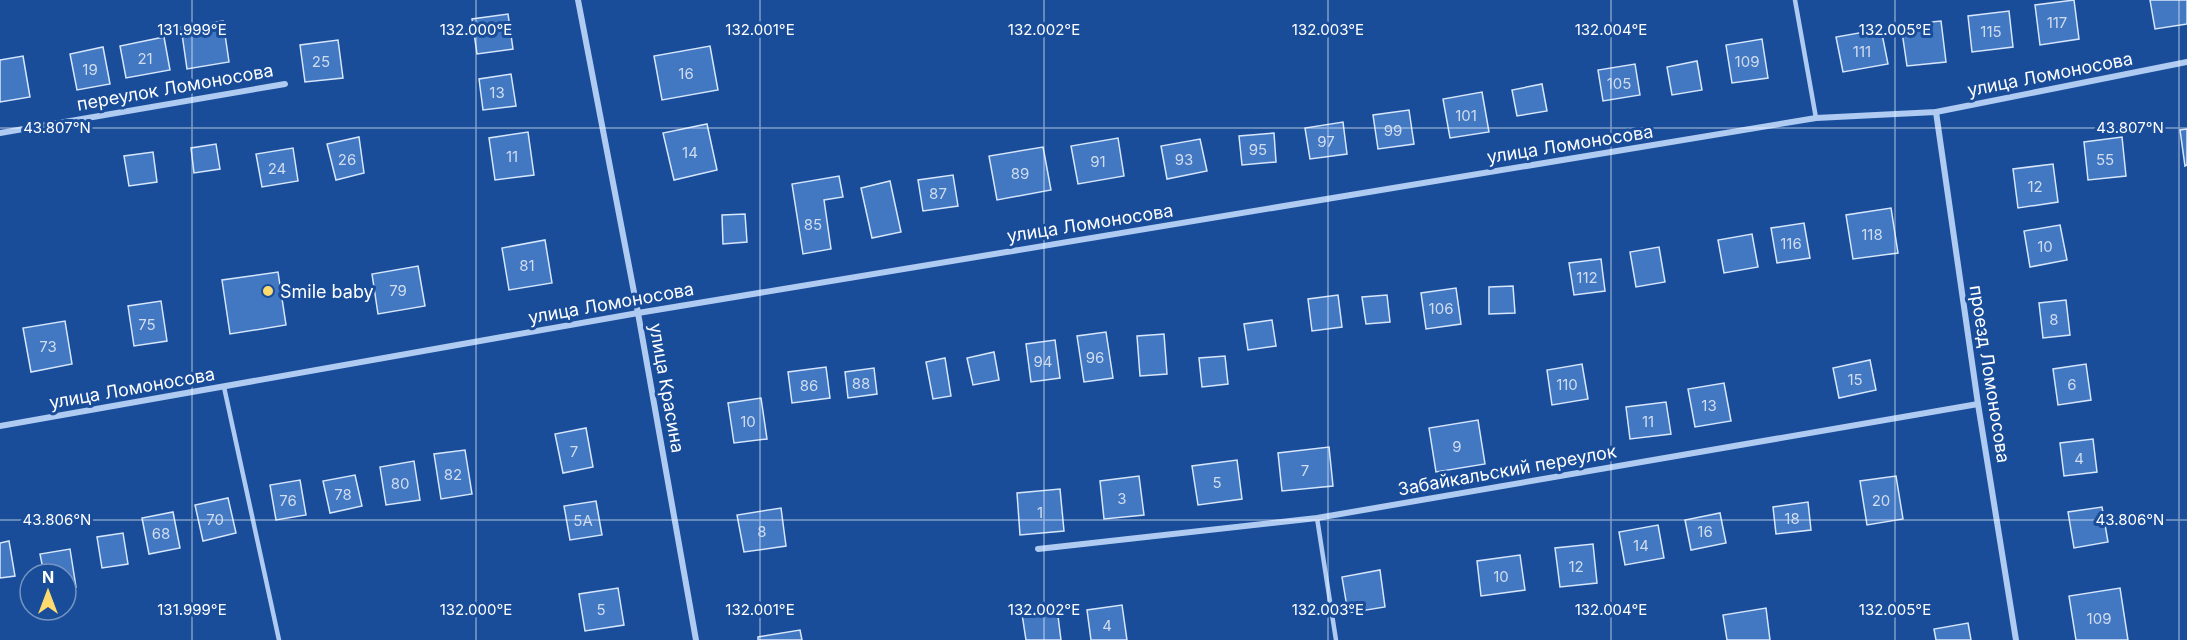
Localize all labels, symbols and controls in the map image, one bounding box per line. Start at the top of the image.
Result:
house number: 117 [2047,13,2067,32]
text: 131.999°E [157,20,227,39]
text: 132.000°E [440,20,512,39]
text: 132.001°E [725,20,795,39]
text: 132.002°E [1008,20,1080,39]
text: 132.003°E [1292,20,1364,39]
text: 132.004°E [1575,20,1647,39]
text: 132.005°E [1859,20,1931,39]
house number: 115 [1980,22,2002,41]
house number: 111 [1853,42,1871,61]
street label: улица Ломоносова [1966,48,2134,100]
house number: 21 [137,49,153,68]
house number: 25 [312,52,330,71]
house number: 109 [1735,52,1759,71]
street label: переулок Ломоносова [75,59,275,115]
house number: 19 [82,60,98,79]
house number: 16 [678,64,694,83]
house number: 105 [1607,74,1631,93]
house number: 13 [489,83,505,102]
house number: 101 [1455,106,1477,125]
text: 43.807°N [23,118,91,137]
text: 43.807°N [2096,118,2164,137]
street label: улица Ломоносова [1485,120,1655,168]
house number: 99 [1384,121,1402,140]
house number: 97 [1317,132,1335,151]
house number: 95 [1249,140,1267,159]
house number: 14 [682,143,698,162]
house number: 11 [506,147,518,166]
house number: 26 [338,150,356,169]
house number: 93 [1175,150,1193,169]
house number: 55 [2096,150,2114,169]
house number: 91 [1090,152,1106,171]
house number: 24 [268,159,286,178]
house number: 89 [1011,164,1029,183]
house number: 12 [2027,177,2043,196]
house number: 87 [929,184,947,203]
street label: улица Ломоносова [1005,199,1175,247]
house number: 85 [804,215,822,234]
house number: 118 [1861,225,1883,244]
house number: 116 [1780,234,1802,253]
house number: 10 [2037,237,2053,256]
house number: 81 [519,256,535,275]
house number: 112 [1576,268,1598,287]
street label: улица Ломоносова [526,278,696,328]
place label: Smile baby [280,281,374,302]
house number: 79 [389,281,407,300]
marker: Smile baby [261,284,275,298]
street label: проезд Ломоносова [1966,284,2014,464]
house number: 106 [1429,299,1453,318]
house number: 8 [2049,310,2059,329]
house number: 75 [138,315,156,334]
street label: улица Красина [645,322,689,454]
house number: 73 [39,337,57,356]
house number: 96 [1086,348,1104,367]
house number: 94 [1034,352,1053,371]
street label: улица Ломоносова [47,363,217,413]
house number: 15 [1847,370,1863,389]
house number: 88 [852,374,870,393]
house number: 110 [1556,375,1578,394]
house number: 6 [2067,375,2077,394]
house number: 86 [800,376,818,395]
house number: 13 [1701,396,1717,415]
house number: 10 [740,412,756,431]
house number: 11 [1642,412,1654,431]
house number: 9 [1452,437,1462,456]
street label: Забайкальский переулок [1396,440,1618,500]
house number: 7 [570,442,578,461]
house number: 4 [2074,449,2084,468]
house number: 7 [1301,461,1309,480]
house number: 82 [444,465,462,484]
house number: 5 [1212,473,1222,492]
house number: 80 [391,474,409,493]
house number: 78 [334,485,352,504]
house number: 3 [1117,489,1127,508]
house number: 76 [279,491,297,510]
house number: 20 [1872,491,1890,510]
house number: 1 [1037,503,1043,522]
house number: 18 [1784,509,1800,528]
text: 43.806°N [23,510,91,529]
house number: 70 [206,510,224,529]
text: 43.806°N [2096,510,2164,529]
house number: 5А [573,511,593,530]
house number: 8 [757,522,767,541]
house number: 16 [1697,522,1713,541]
house number: 68 [152,524,170,543]
house number: 14 [1633,536,1649,555]
house number: 12 [1568,557,1584,576]
north arrow [18,562,78,622]
text: N [42,567,54,587]
house number: 10 [1493,567,1509,586]
text: 131.999°E [157,600,227,619]
text: 132.000°E [440,600,512,619]
house number: 5 [596,600,606,619]
text: 132.001°E [725,600,795,619]
text: 132.002°E [1008,600,1080,619]
text: 132.003°E [1292,600,1364,619]
text: 132.004°E [1575,600,1647,619]
text: 132.005°E [1859,600,1931,619]
house number: 109 [2087,609,2111,628]
house number: 4 [1102,616,1112,635]

